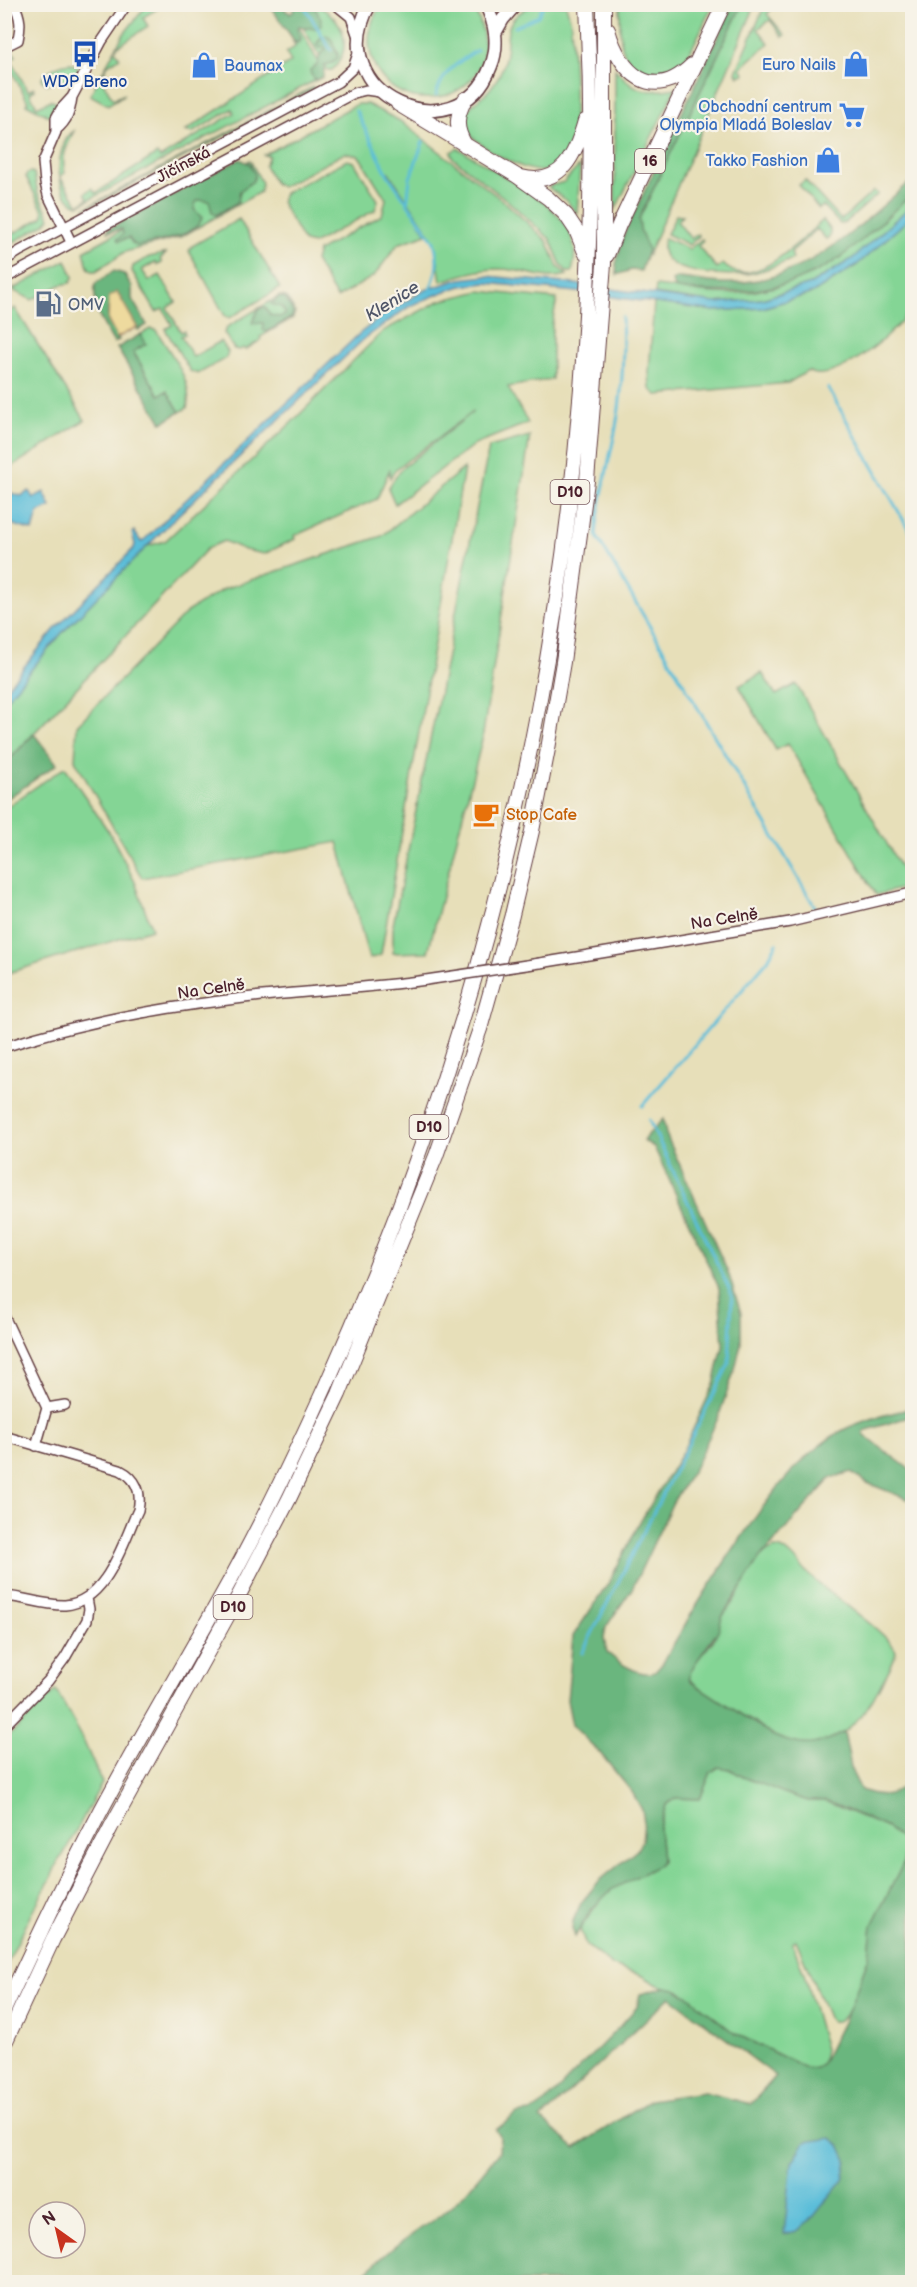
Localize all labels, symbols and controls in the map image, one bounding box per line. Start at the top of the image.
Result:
bus stop icon: WDP Breno [70,39,100,69]
shop icon: Euro Nails [841,49,871,79]
shop icon: Baumax [189,50,219,80]
place label: Euro Nails [762,56,836,75]
place label: Baumax [224,57,283,76]
place label: WDP Breno [43,73,127,92]
place label: Obchodní centrum Olympia Mladá Boleslav [659,98,832,135]
supermarket icon: Obchodní centrum Olympia Mladá Boleslav [837,100,867,130]
street label: Jičínská [153,143,214,187]
shop icon: Takko Fashion [813,145,843,175]
road number: 16 [635,149,665,173]
place label: Takko Fashion [705,152,808,171]
water label: Klenice [361,277,423,326]
fuel station icon: OMV [33,289,63,319]
place label: OMV [68,296,104,315]
road number: D10 [550,480,590,504]
cafe icon: Stop Cafe [471,799,501,829]
place label: Stop Cafe [506,806,578,825]
street label: Na Celně [689,905,759,934]
street label: Na Celně [176,975,246,1004]
road number: D10 [410,1115,448,1139]
road number: D10 [214,1595,252,1619]
north arrow [27,2200,87,2260]
text: N [39,2208,60,2230]

